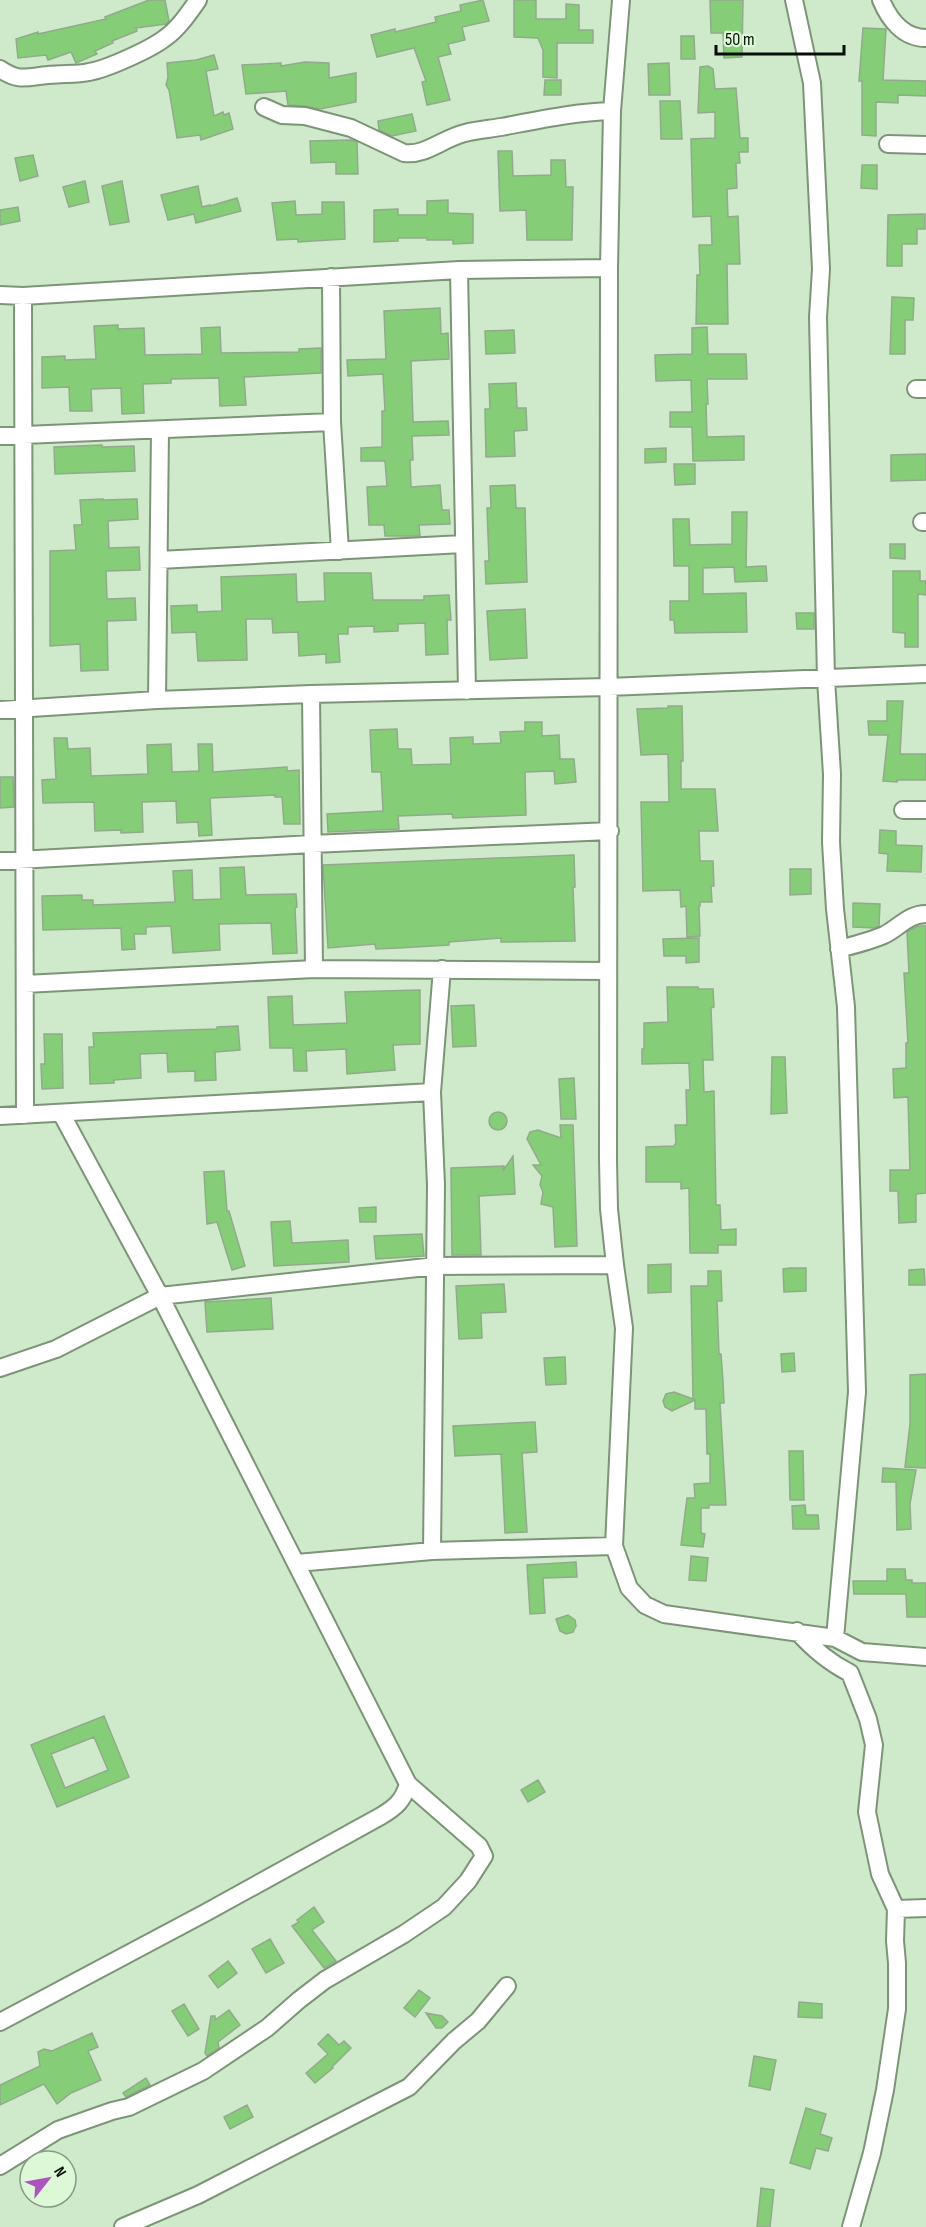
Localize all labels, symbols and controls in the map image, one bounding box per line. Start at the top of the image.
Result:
scale bar [716,18,844,56]
text: 50 m [725,29,755,50]
north arrow [18,2149,78,2209]
text: N [49,2163,70,2181]

